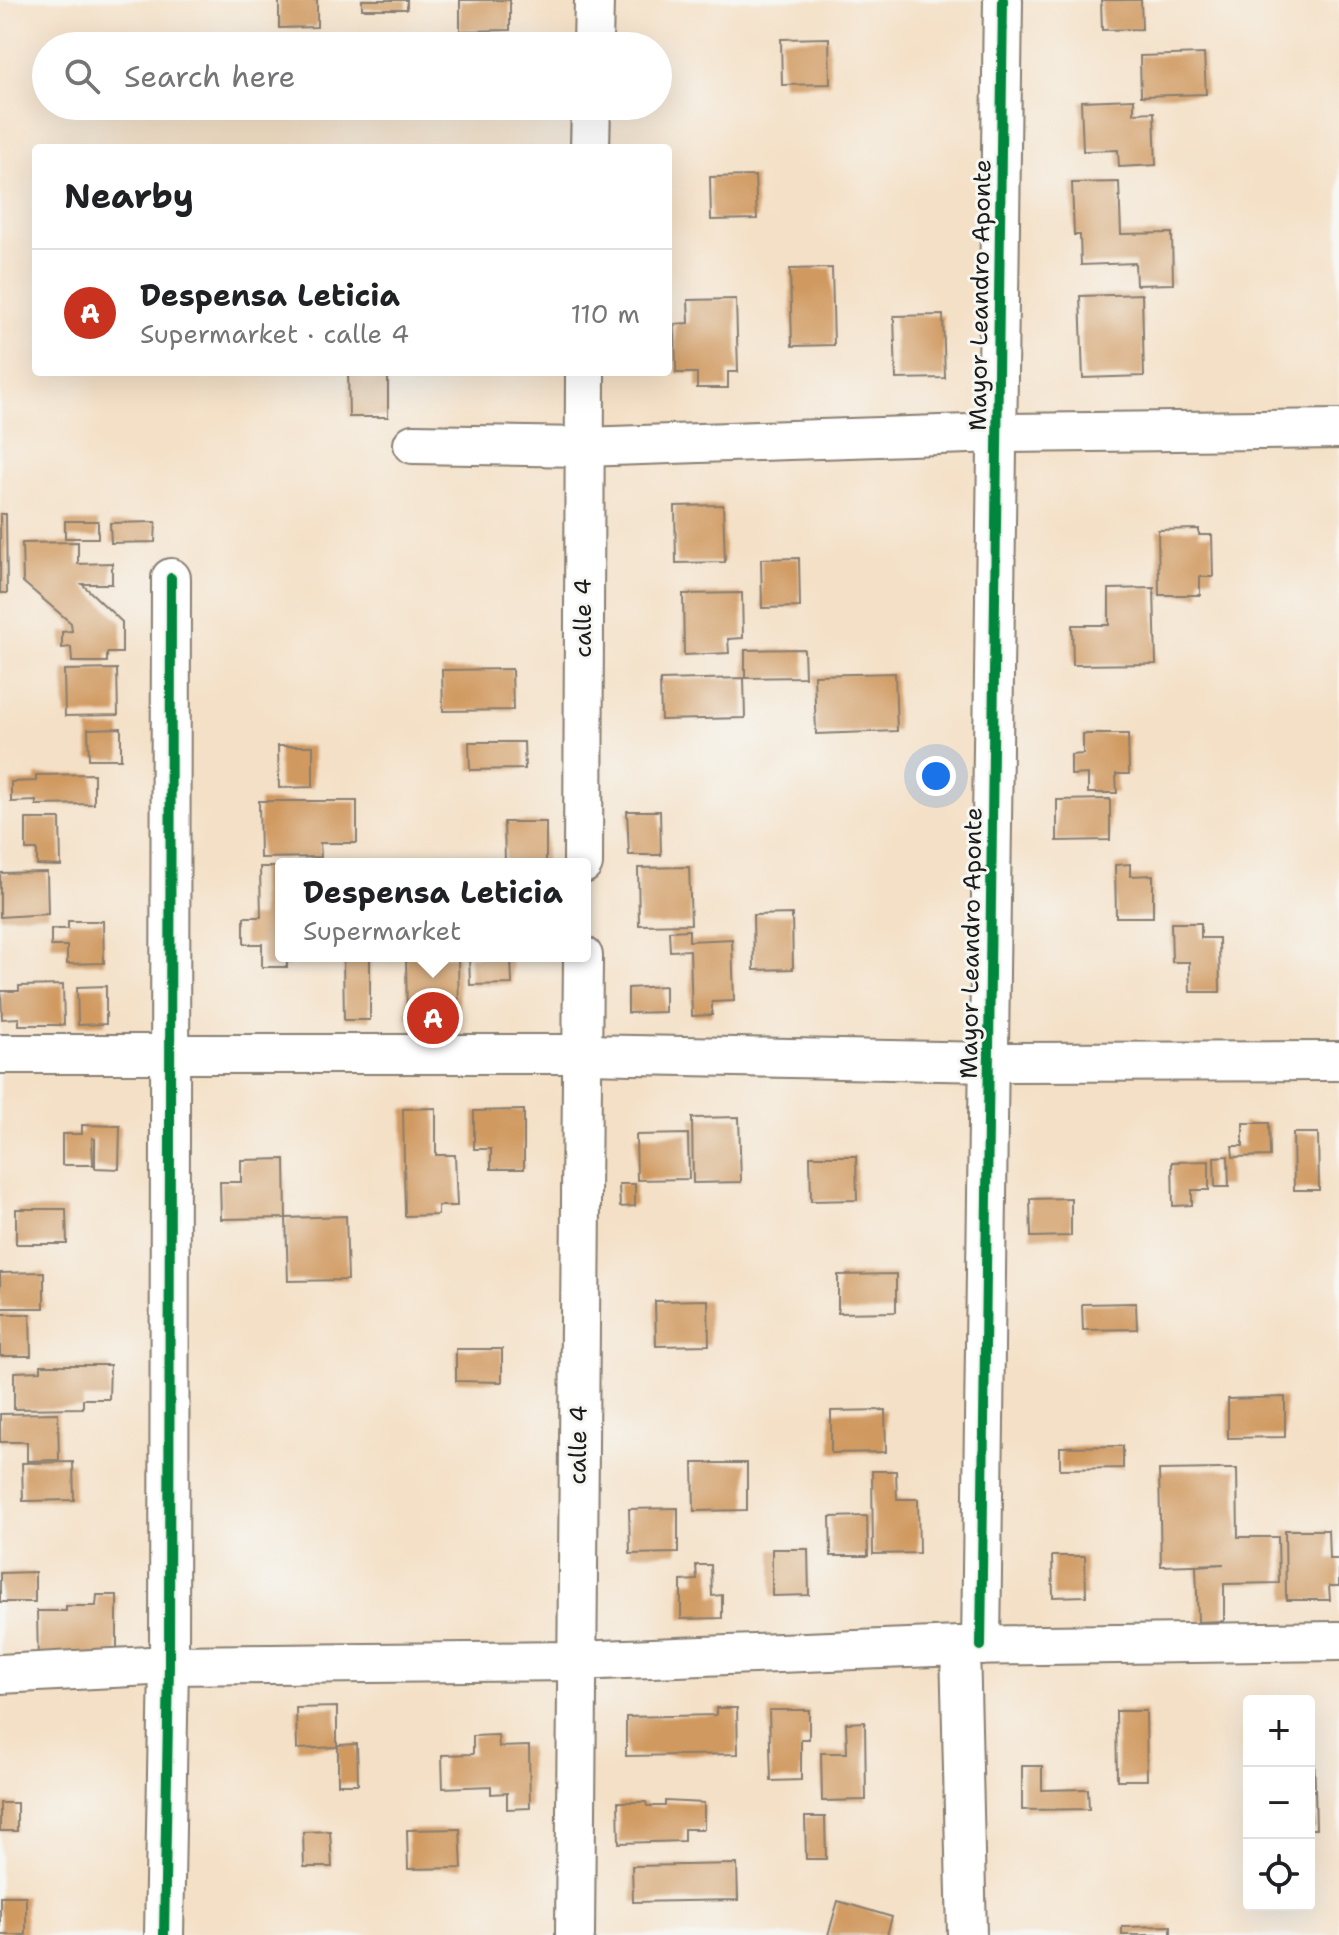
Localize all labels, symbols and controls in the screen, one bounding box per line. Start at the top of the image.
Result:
search box [32,32,672,120]
icon: search [60,54,104,98]
text: Search here [124,56,295,97]
street label: Mayor Leandro Aponte [962,159,998,431]
text: Nearby [64,173,194,219]
text: Despensa Leticia [140,275,400,316]
text: A [80,296,100,331]
text: 110 m [570,296,640,331]
text: Supermarket · calle 4 [140,316,409,351]
street label: calle 4 [567,578,599,658]
your location [916,756,956,796]
street label: Mayor Leandro Aponte [953,807,989,1079]
popup [275,858,591,962]
text: Despensa Leticia [303,872,563,913]
text: Supermarket [303,913,461,948]
pin: A [407,988,459,1048]
street label: calle 4 [561,1405,595,1485]
map controls [1243,1695,1315,1911]
button: + [1243,1695,1315,1767]
button: − [1243,1767,1315,1839]
button: locate [1243,1839,1315,1911]

